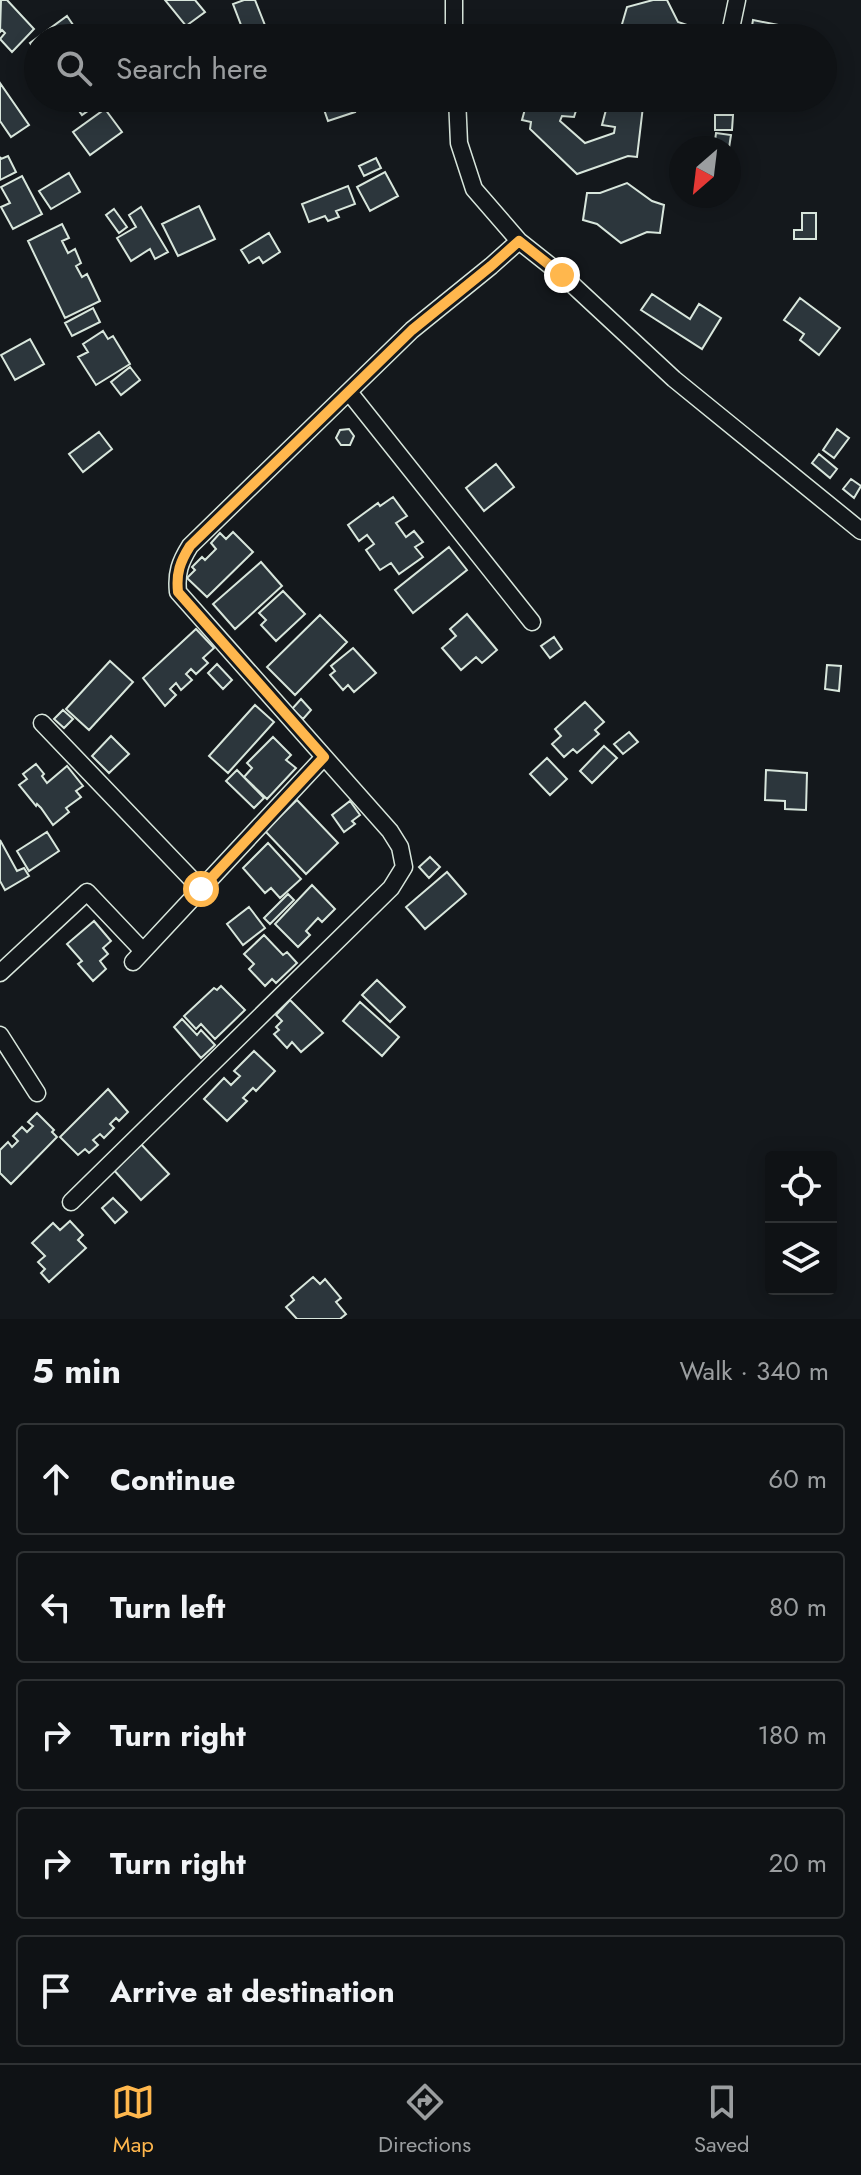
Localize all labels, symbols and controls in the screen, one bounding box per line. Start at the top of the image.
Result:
search box [24,24,837,112]
icon: search [52,46,96,90]
text: Search here [116,47,268,90]
north arrow [669,136,741,208]
route end [544,257,580,293]
route start [183,871,219,907]
map controls [765,1151,837,1295]
button: locate [765,1151,837,1223]
button: layers [765,1223,837,1295]
text: 5 min [32,1347,121,1396]
text: Walk · 340 m [679,1352,829,1390]
icon: ahead [34,1457,78,1501]
text: Continue [110,1458,236,1501]
text: 60 m [768,1460,827,1498]
icon: left [34,1585,78,1629]
text: Turn left [110,1586,225,1629]
text: 80 m [769,1588,827,1626]
icon: right [34,1713,78,1757]
text: Turn right [110,1714,246,1757]
text: 180 m [757,1716,827,1754]
icon: right [34,1841,78,1885]
text: Turn right [110,1842,246,1885]
text: 20 m [769,1844,827,1882]
icon: arrive [34,1969,78,2013]
text: Arrive at destination [110,1970,395,2013]
tab: Map [111,2080,155,2160]
tab: Directions [378,2080,471,2160]
tab: Saved [694,2080,750,2160]

